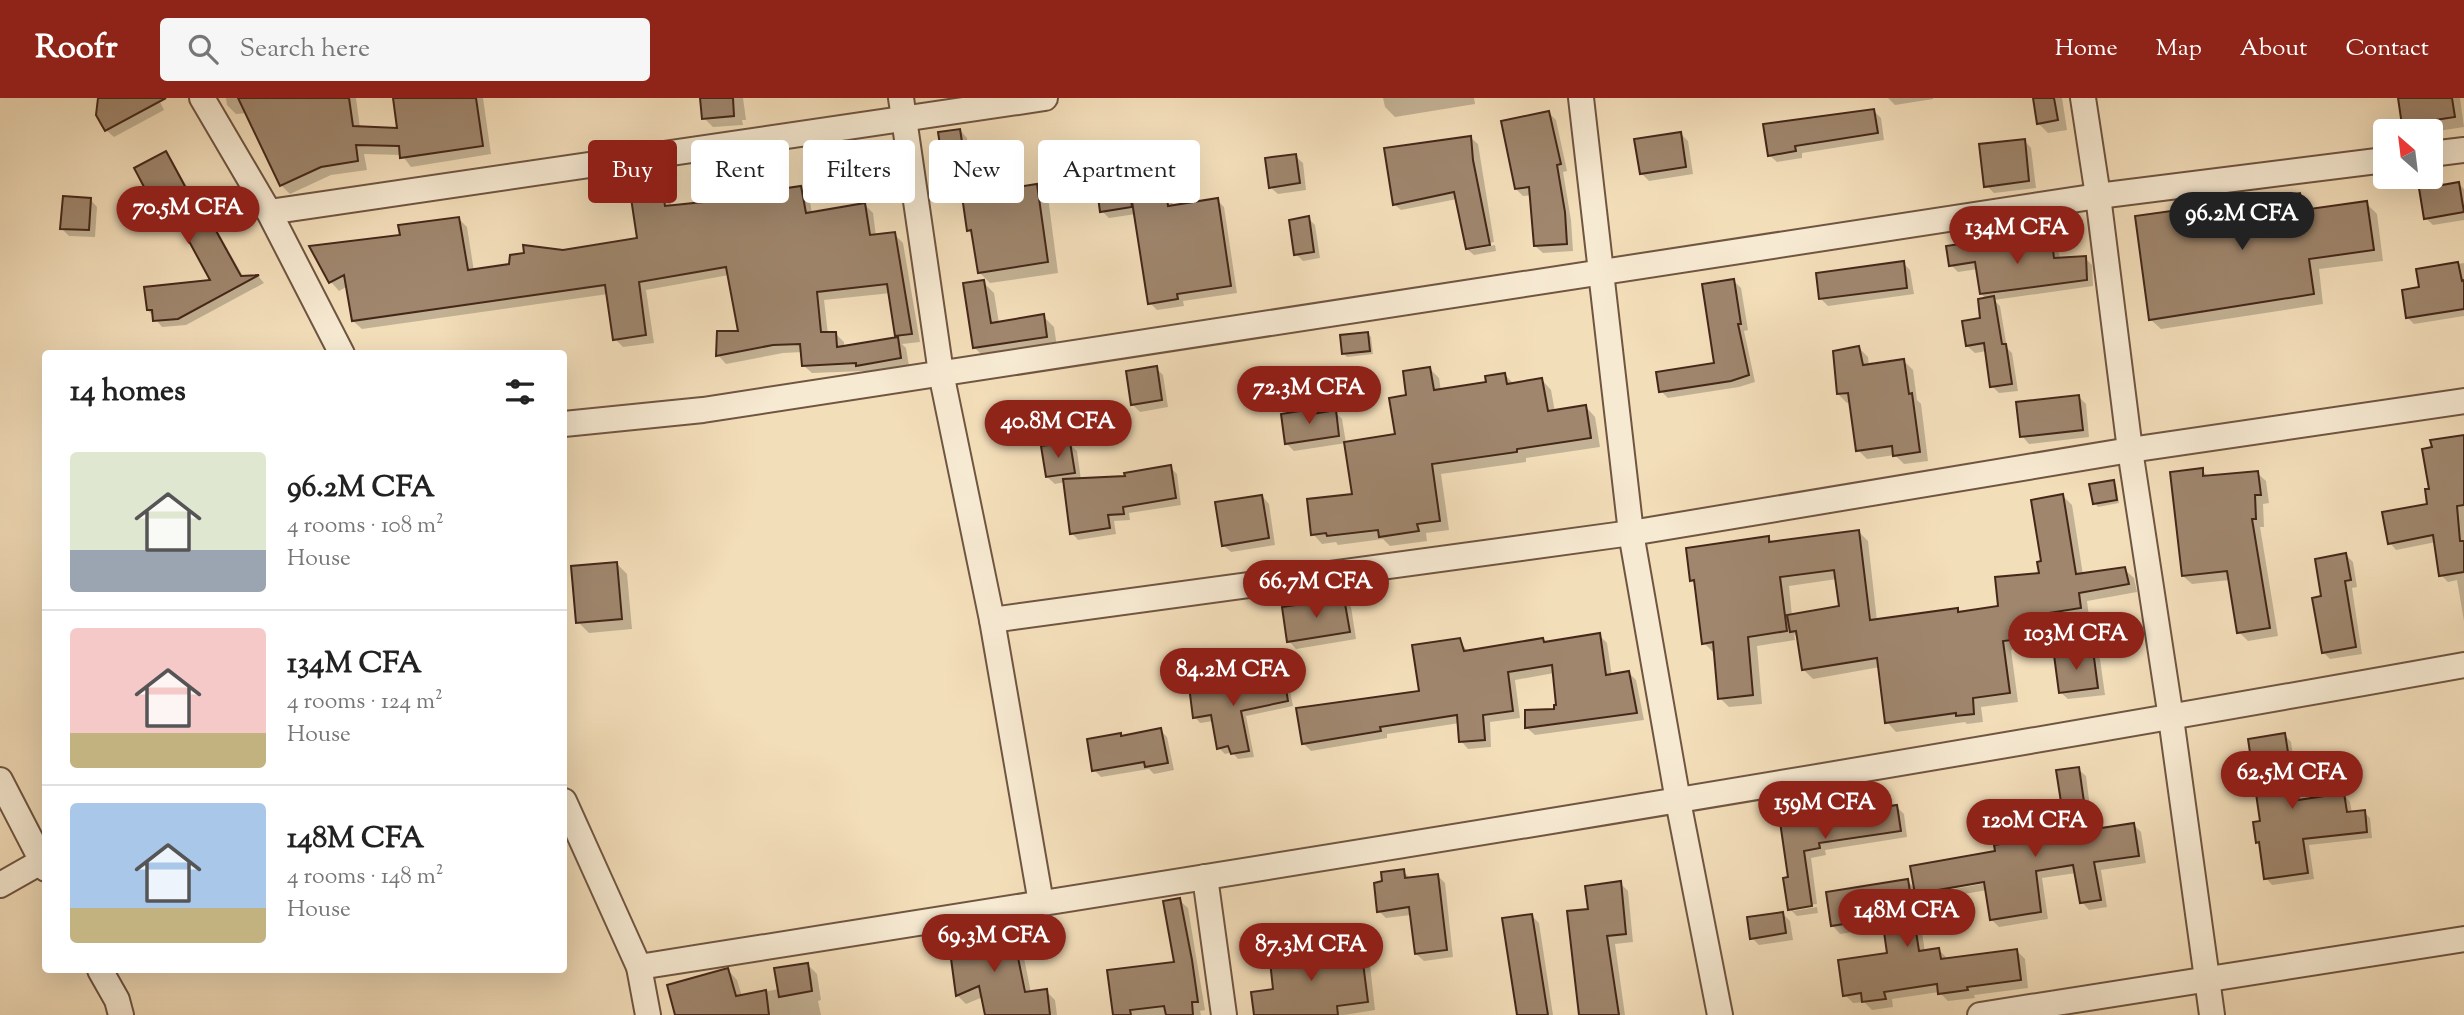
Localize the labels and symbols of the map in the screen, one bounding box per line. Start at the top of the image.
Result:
north arrow [2373,119,2443,189]
pin: 70.5M CFA [108,186,268,246]
pin: 96.2M CFA [2162,192,2322,252]
pin: 134M CFA [1945,206,2089,266]
pin: 72.3M CFA [1229,366,1389,426]
pin: 40.8M CFA [978,400,1138,460]
pin: 66.7M CFA [1236,560,1396,620]
pin: 103M CFA [2004,612,2148,672]
pin: 84.2M CFA [1153,648,1313,708]
pin: 62.5M CFA [2212,752,2372,811]
pin: 159M CFA [1753,782,1897,841]
pin: 120M CFA [1963,800,2107,859]
pin: 148M CFA [1835,890,1979,949]
pin: 69.3M CFA [914,914,1074,974]
pin: 87.3M CFA [1231,924,1391,983]

